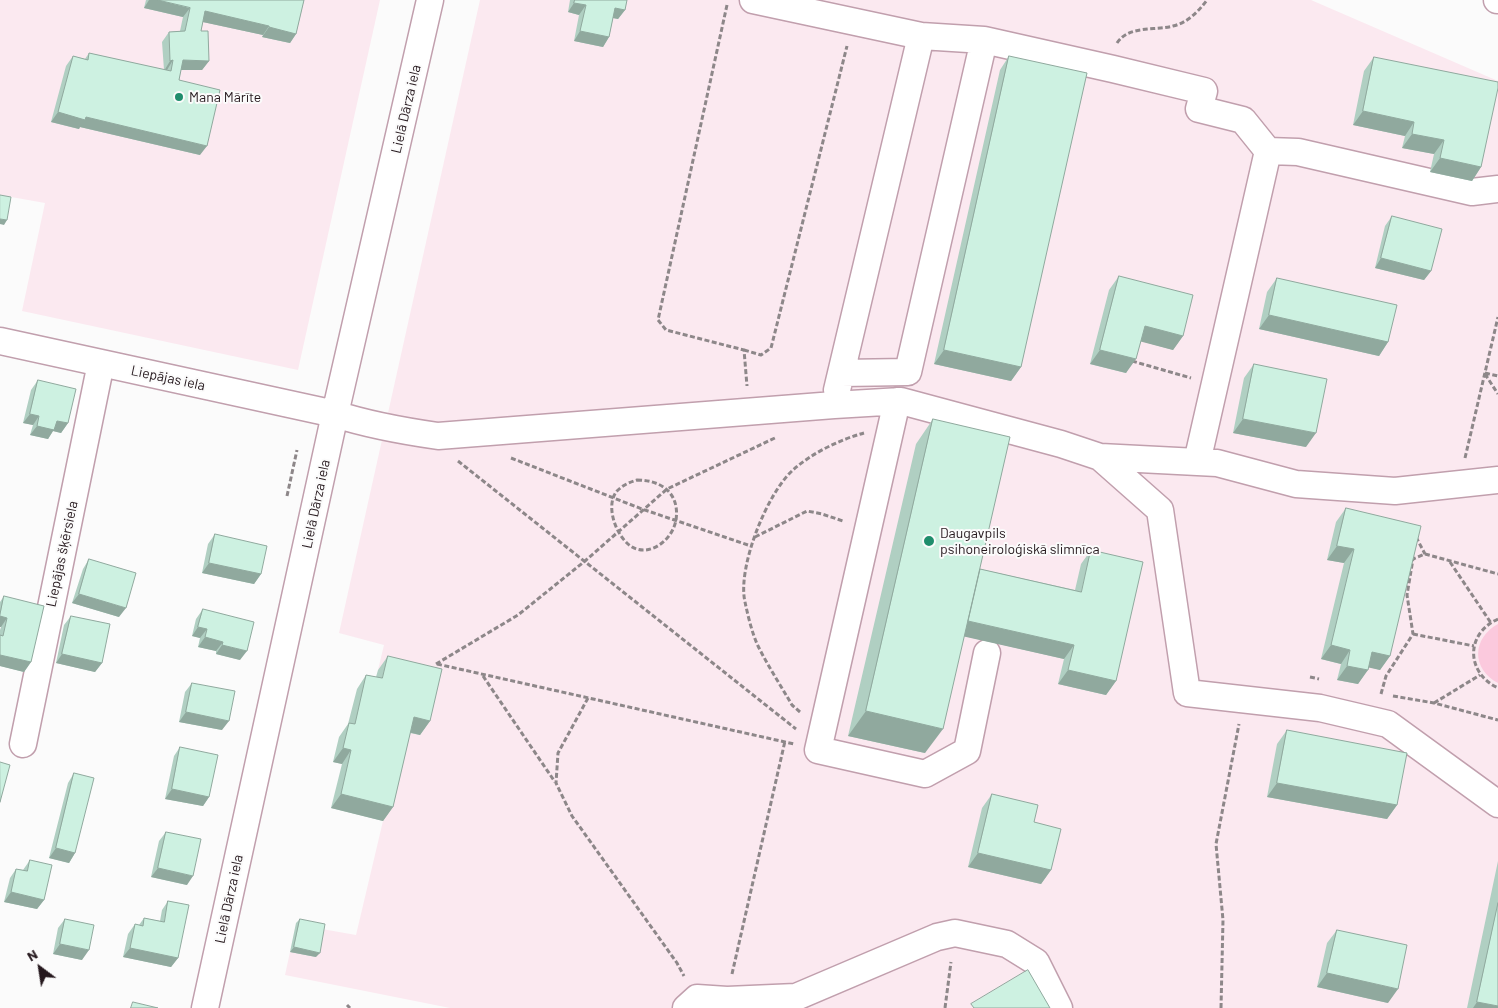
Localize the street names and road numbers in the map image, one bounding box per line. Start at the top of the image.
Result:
street label: Lielā Dārza iela [388,63,424,155]
street label: Liepājas iela [129,362,207,394]
street label: Lielā Dārza iela [298,458,334,550]
street label: Liepājas šķērsiela [43,499,81,609]
street label: Lielā Dārza iela [211,853,247,945]

